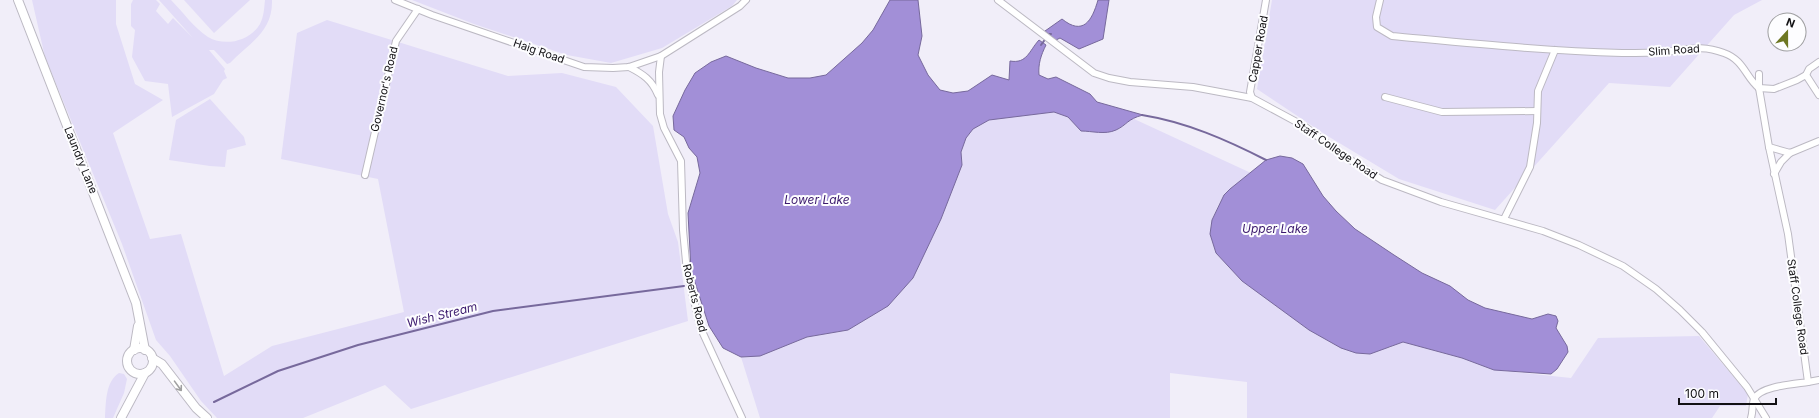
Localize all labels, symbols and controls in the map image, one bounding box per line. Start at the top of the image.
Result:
north arrow [1767,12,1807,52]
street label: Capper Road [1245,14,1271,84]
text: N [1784,15,1797,31]
street label: Haig Road [511,36,567,66]
street label: Slim Road [1648,41,1700,59]
street label: Governor's Road [367,45,401,133]
street label: Staff College Road [1292,116,1380,182]
street label: Laundry Lane [61,124,101,196]
water label: Lower Lake [784,192,850,207]
water label: Upper Lake [1242,221,1308,236]
street label: Staff College Road [1784,258,1812,356]
street label: Roberts Road [680,262,710,334]
water label: Wish Stream [405,298,479,331]
one-way arrow [174,380,182,391]
scale bar [1679,380,1776,406]
text: 100 m [1685,386,1719,401]

